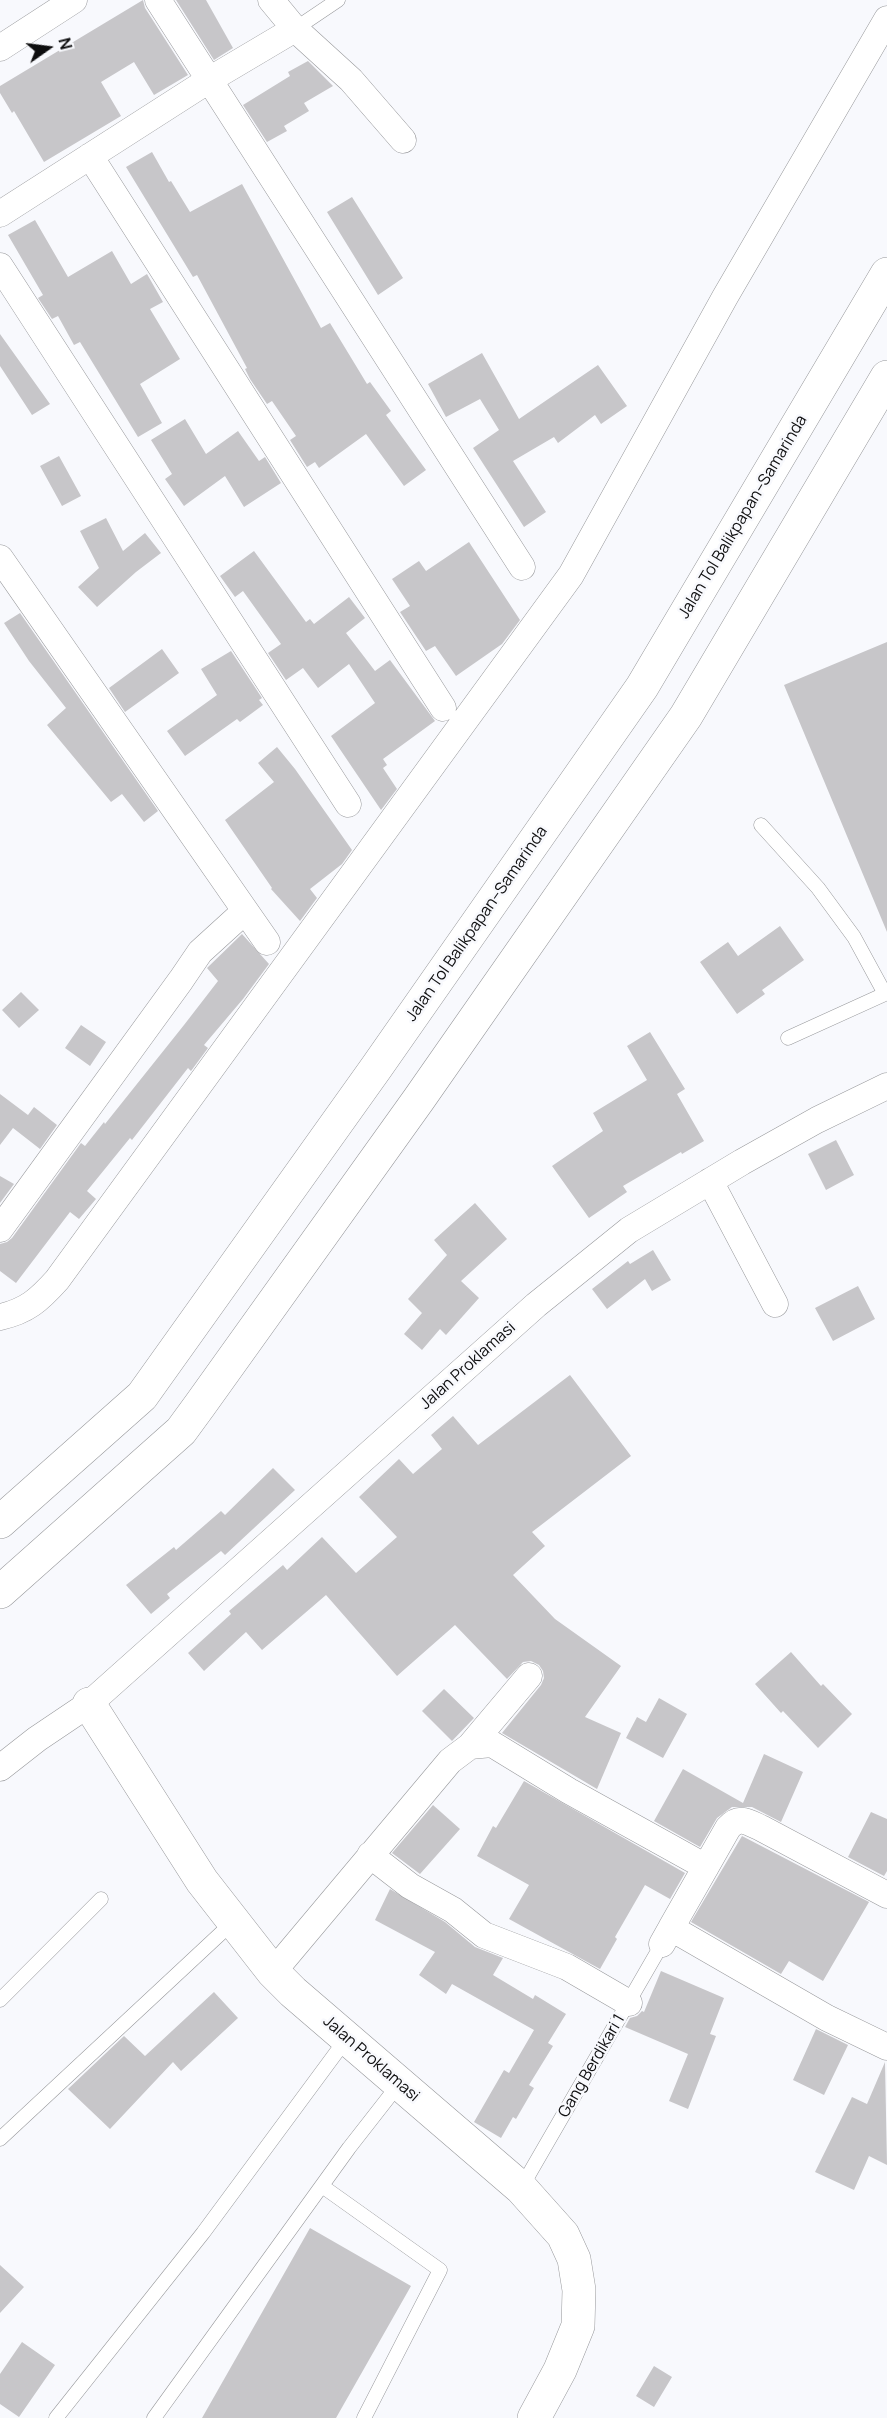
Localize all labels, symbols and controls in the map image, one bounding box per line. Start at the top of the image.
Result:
north arrow [18,18,78,78]
text: N [53,35,78,52]
street label: Jalan Tol Balikpapan–Samarinda [675,412,811,622]
street label: Jalan Tol Balikpapan–Samarinda [402,823,552,1025]
street label: Jalan Proklamasi [416,1318,520,1414]
street label: Gang Berdikari 1 [555,2011,629,2121]
street label: Jalan Proklamasi [319,2012,423,2106]

